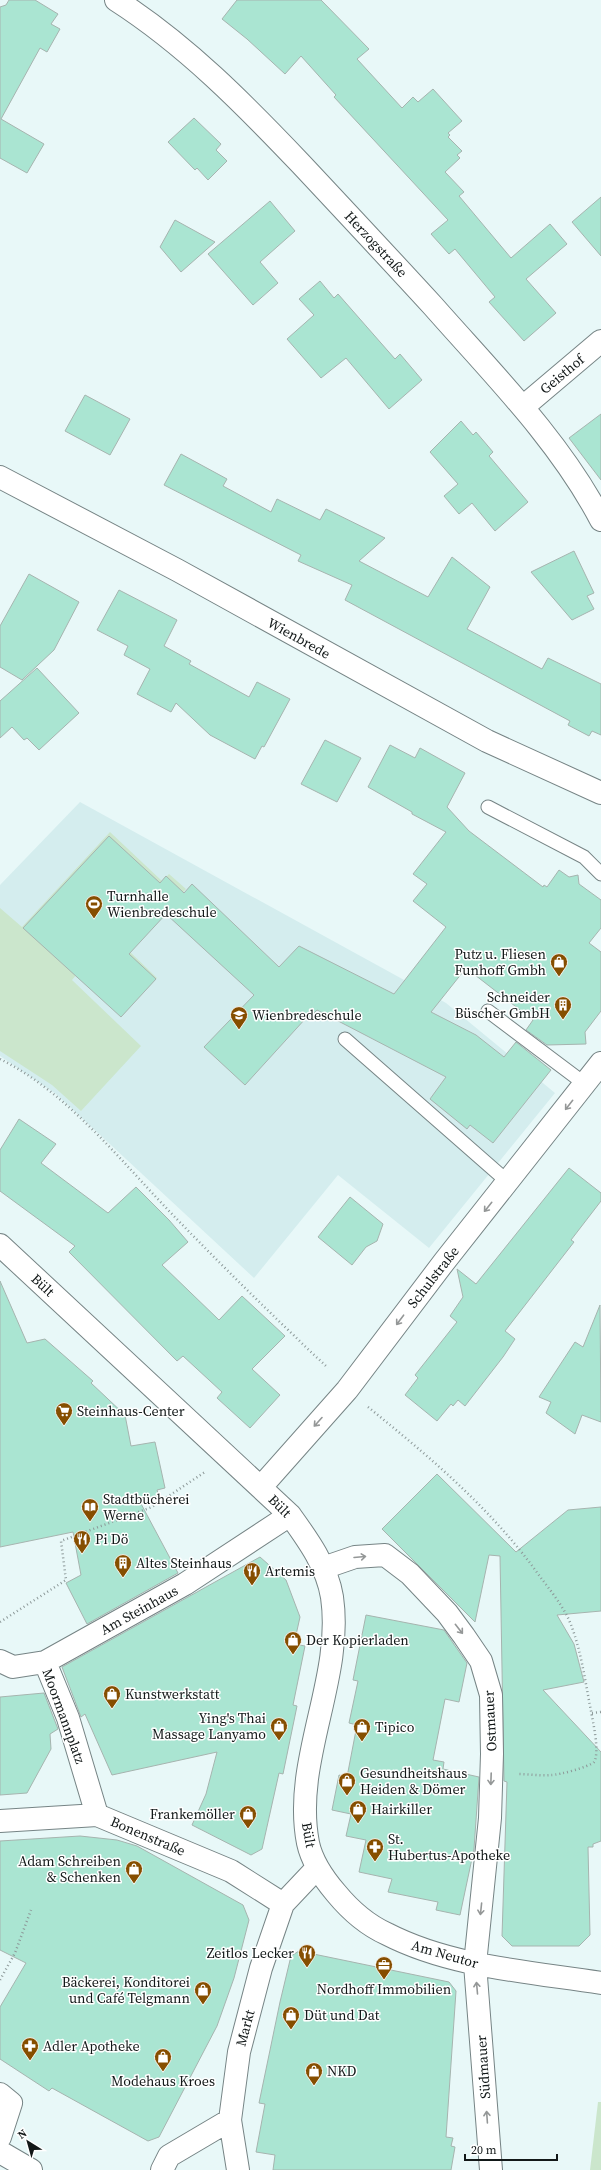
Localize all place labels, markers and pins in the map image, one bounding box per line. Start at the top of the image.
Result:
place label: Turnhalle Wienbredeschule [107,886,217,922]
sports icon: Turnhalle Wienbredeschule [84,894,104,919]
place label: Putz u. Fliesen Funhoff Gmbh [454,944,547,980]
shop icon: Putz u. Fliesen Funhoff Gmbh [549,952,569,977]
place label: Schneider Büscher GmbH [455,987,550,1023]
building icon: Schneider Büscher GmbH [553,995,573,1020]
school or university icon: Wienbredeschule [229,1005,249,1030]
place label: Wienbredeschule [252,1005,362,1025]
supermarket icon: Steinhaus-Center [54,1401,74,1426]
place label: Steinhaus-Center [77,1401,185,1421]
place label: Stadtbücherei Werne [103,1489,189,1525]
library icon: Stadtbücherei Werne [80,1497,100,1522]
restaurant icon: Pi Dö [72,1529,92,1554]
place label: Pi Dö [95,1529,129,1549]
building icon: Altes Steinhaus [113,1553,133,1578]
place label: Altes Steinhaus [136,1553,232,1573]
restaurant icon: Artemis [242,1561,262,1586]
place label: Artemis [265,1561,315,1581]
shop icon: Der Kopierladen [283,1630,303,1655]
place label: Der Kopierladen [306,1630,409,1650]
shop icon: Kunstwerkstatt [102,1684,122,1709]
place label: Kunstwerkstatt [125,1684,220,1704]
place label: Ying's Thai Massage Lanyamo [152,1708,266,1744]
shop icon: Ying's Thai Massage Lanyamo [269,1716,289,1741]
shop icon: Tipico [352,1717,372,1742]
place label: Tipico [375,1717,415,1737]
place label: Gesundheitshaus Heiden & Dömer [360,1763,467,1799]
shop icon: Gesundheitshaus Heiden & Dömer [337,1771,357,1796]
shop icon: Hairkiller [348,1799,368,1824]
place label: Hairkiller [371,1799,432,1819]
place label: Frankemöller [150,1804,235,1824]
shop icon: Frankemöller [238,1804,258,1829]
place label: St. Hubertus-Apotheke [388,1829,510,1865]
pharmacy icon: St. Hubertus-Apotheke [365,1837,385,1862]
place label: Adam Schreiben & Schenken [18,1851,122,1887]
shop icon: Adam Schreiben & Schenken [124,1859,144,1884]
place label: Zeitlos Lecker [207,1943,294,1963]
restaurant icon: Zeitlos Lecker [297,1943,317,1968]
office icon: Nordhoff Immobilien [374,1955,394,1980]
place label: Bäckerei, Konditorei und Café Telgmann [62,1972,191,2008]
place label: Nordhoff Immobilien [317,1979,452,1999]
shop icon: Bäckerei, Konditorei und Café Telgmann [193,1980,213,2005]
shop icon: Düt und Dat [281,2005,301,2030]
place label: Düt und Dat [304,2005,380,2025]
pharmacy icon: Adler Apotheke [20,2036,40,2061]
place label: Adler Apotheke [43,2036,140,2056]
shop icon: Modehaus Kroes [153,2047,173,2072]
shop icon: NKD [304,2061,324,2086]
place label: NKD [327,2061,356,2081]
place label: Modehaus Kroes [111,2071,215,2091]

